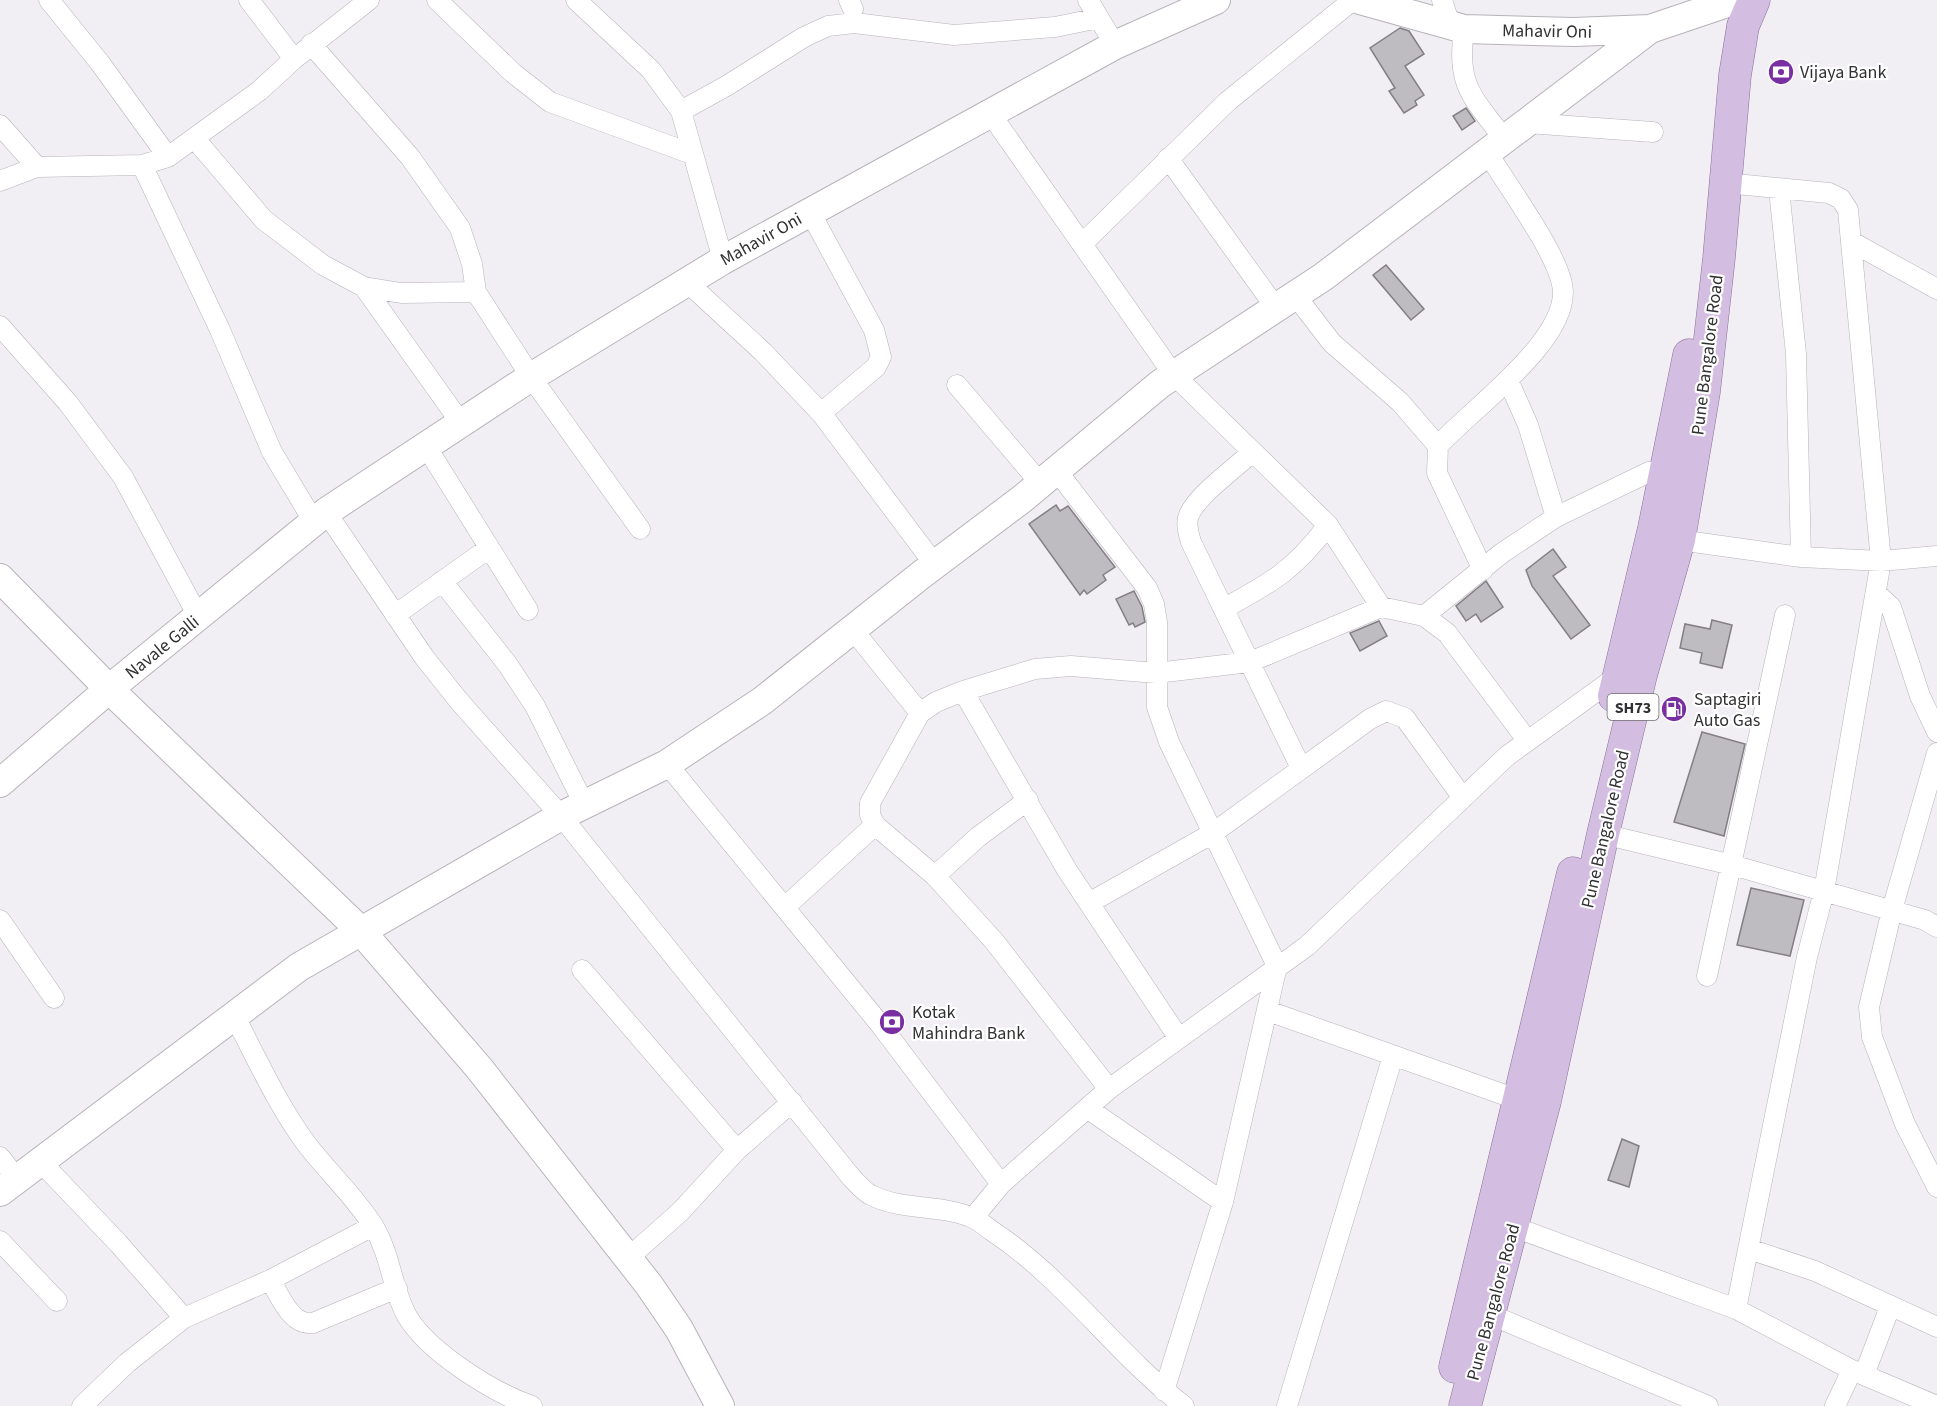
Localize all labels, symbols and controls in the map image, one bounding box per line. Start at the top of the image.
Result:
street label: Mahavir Oni [1502,18,1592,45]
bank icon: Vijaya Bank [1766,57,1796,87]
place label: Vijaya Bank [1800,60,1886,85]
street label: Mahavir Oni [716,207,807,272]
street label: Pune Bangalore Road [1685,273,1730,437]
street label: Navale Galli [120,610,205,685]
place label: Saptagiri Auto Gas [1694,687,1761,733]
road number: SH73 [1608,694,1658,720]
fuel station icon: Saptagiri Auto Gas [1659,694,1689,724]
street label: Pune Bangalore Road [1575,748,1636,910]
place label: Kotak Mahindra Bank [912,1000,1025,1046]
bank icon: Kotak Mahindra Bank [877,1007,907,1037]
street label: Pune Bangalore Road [1461,1221,1526,1383]

